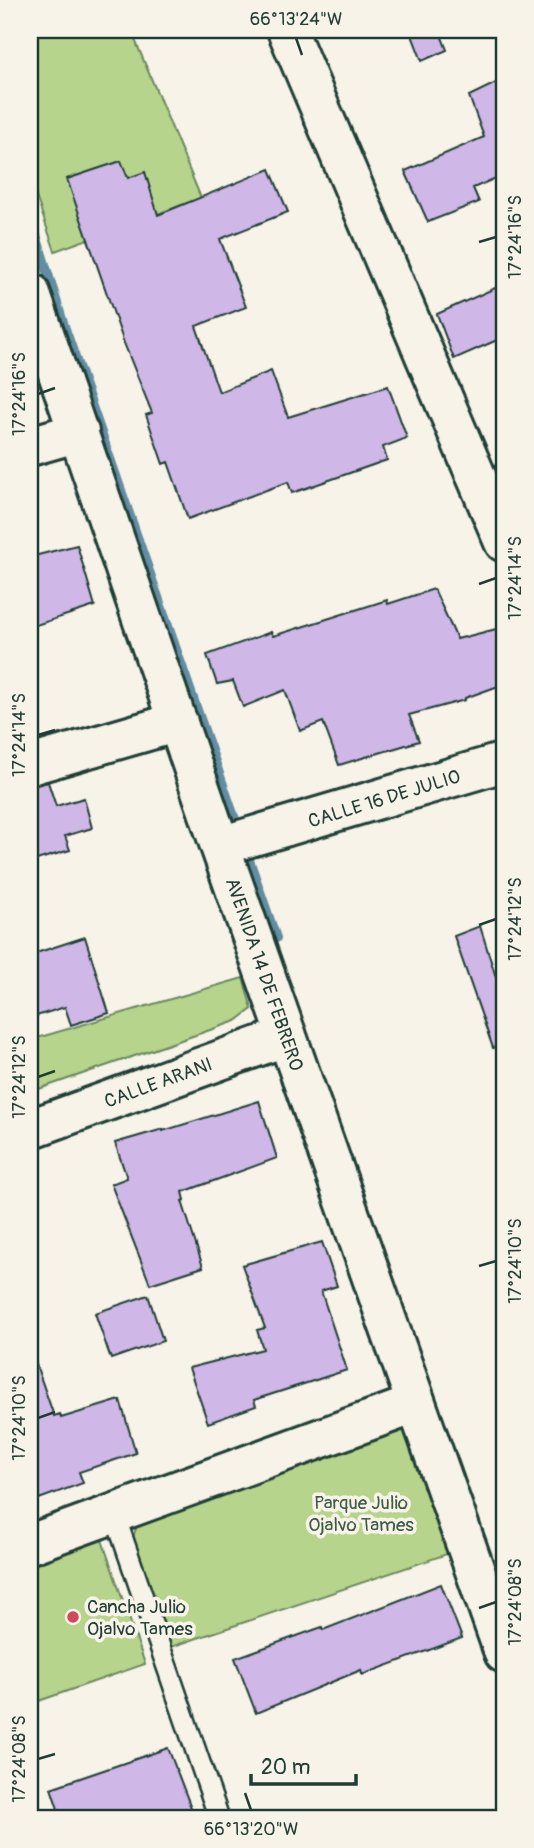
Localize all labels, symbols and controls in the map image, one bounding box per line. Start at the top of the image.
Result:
text: 66°13'24"W [250,8,342,31]
text: 17°24'16"S [504,195,527,279]
text: 17°24'16"S [8,352,31,436]
text: 17°24'14"S [504,536,527,620]
text: 17°24'14"S [8,693,31,777]
street label: CALLE 16 DE JULIO [305,764,463,834]
street label: AVENIDA 14 DE FEBRERO [220,875,308,1074]
text: 17°24'12"S [504,877,527,961]
text: 17°24'12"S [8,1035,31,1119]
street label: CALLE ARANI [101,1052,216,1114]
text: 17°24'10"S [504,1218,527,1304]
text: 17°24'10"S [8,1375,31,1461]
park label: Parque Julio Ojalvo Tames [308,1491,414,1537]
text: 17°24'08"S [504,1558,527,1646]
place label: Cancha Julio Ojalvo Tames [87,1595,193,1641]
marker: Cancha Julio Ojalvo Tames [65,1609,81,1625]
text: 17°24'08"S [8,1715,31,1803]
scale bar [251,1743,356,1787]
text: 20 m [261,1754,310,1781]
text: 66°13'20"W [204,1818,298,1841]

